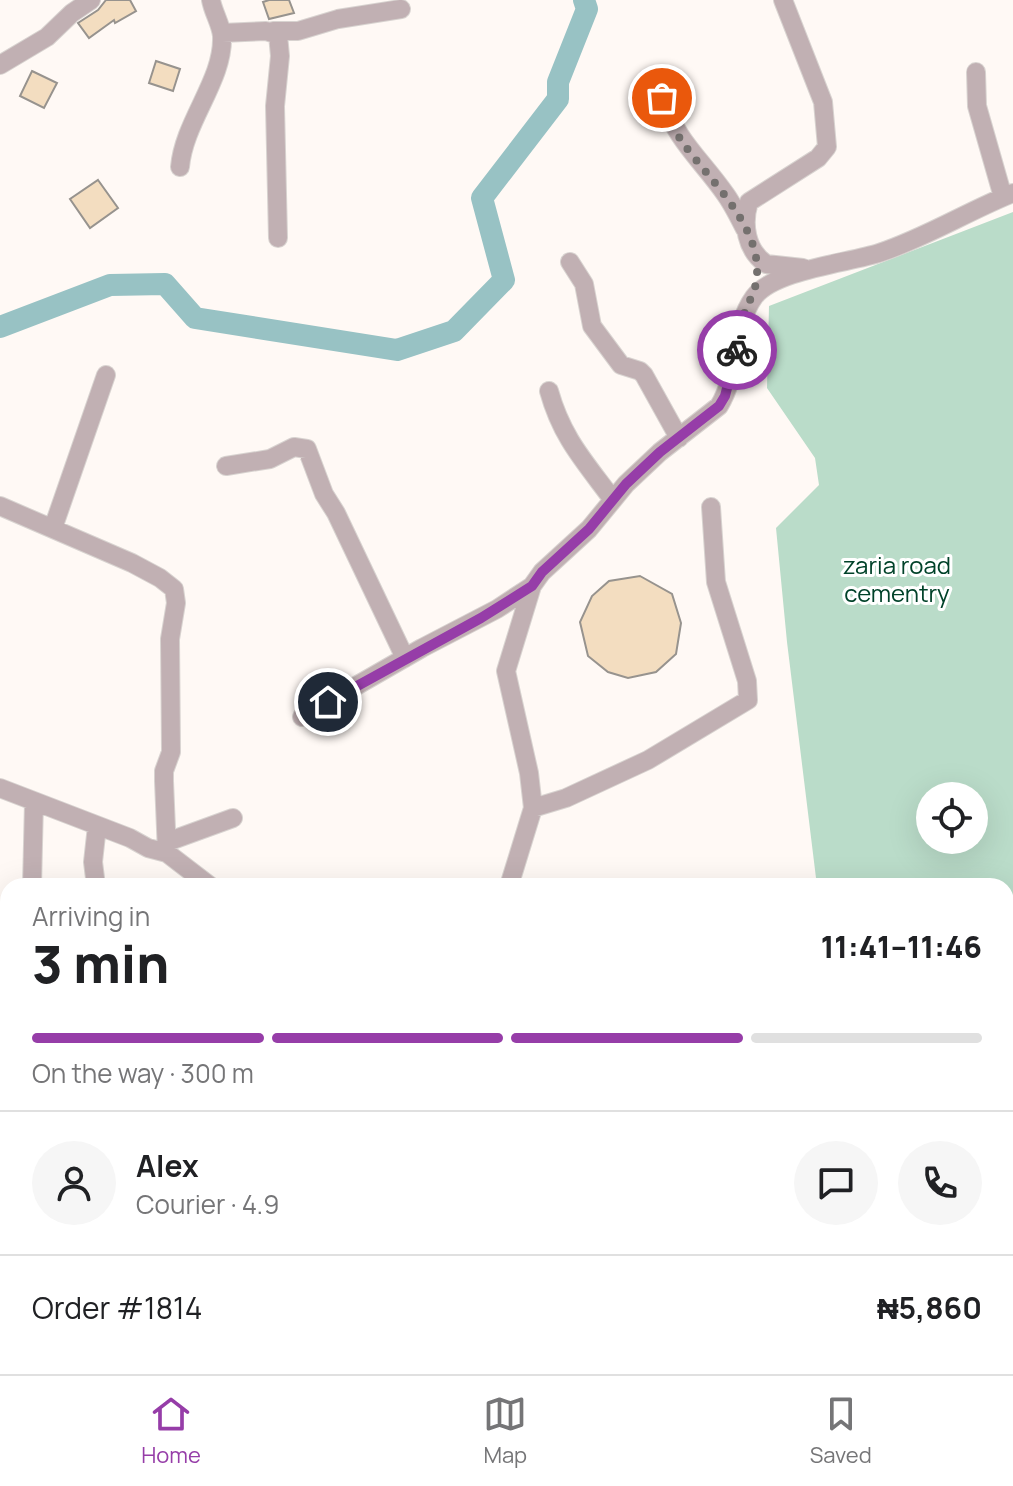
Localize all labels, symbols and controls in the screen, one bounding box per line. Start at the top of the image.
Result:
pin [628,64,696,132]
icon: bag [640,76,684,120]
courier [697,310,777,390]
icon: bike [715,328,759,372]
park label: zaria road cementry [843,548,951,609]
pin [294,668,362,736]
icon: home [306,680,350,724]
map controls [916,782,988,854]
button: locate [916,782,988,854]
text: Arriving in [32,898,150,934]
text: 11:41–11:46 [821,926,982,967]
text: 3 min [32,928,169,999]
text: On the way · 300 m [32,1055,254,1091]
button: person [32,1141,116,1225]
button: chat [794,1141,878,1225]
button: phone [898,1141,982,1225]
text: Alex [136,1145,199,1186]
text: Courier · 4.9 [136,1186,279,1222]
text: Order #1814 [32,1287,202,1328]
text: ₦5,860 [877,1287,982,1328]
tab: Home [141,1392,201,1470]
tab: Map [483,1392,527,1470]
tab: Saved [810,1392,872,1470]

